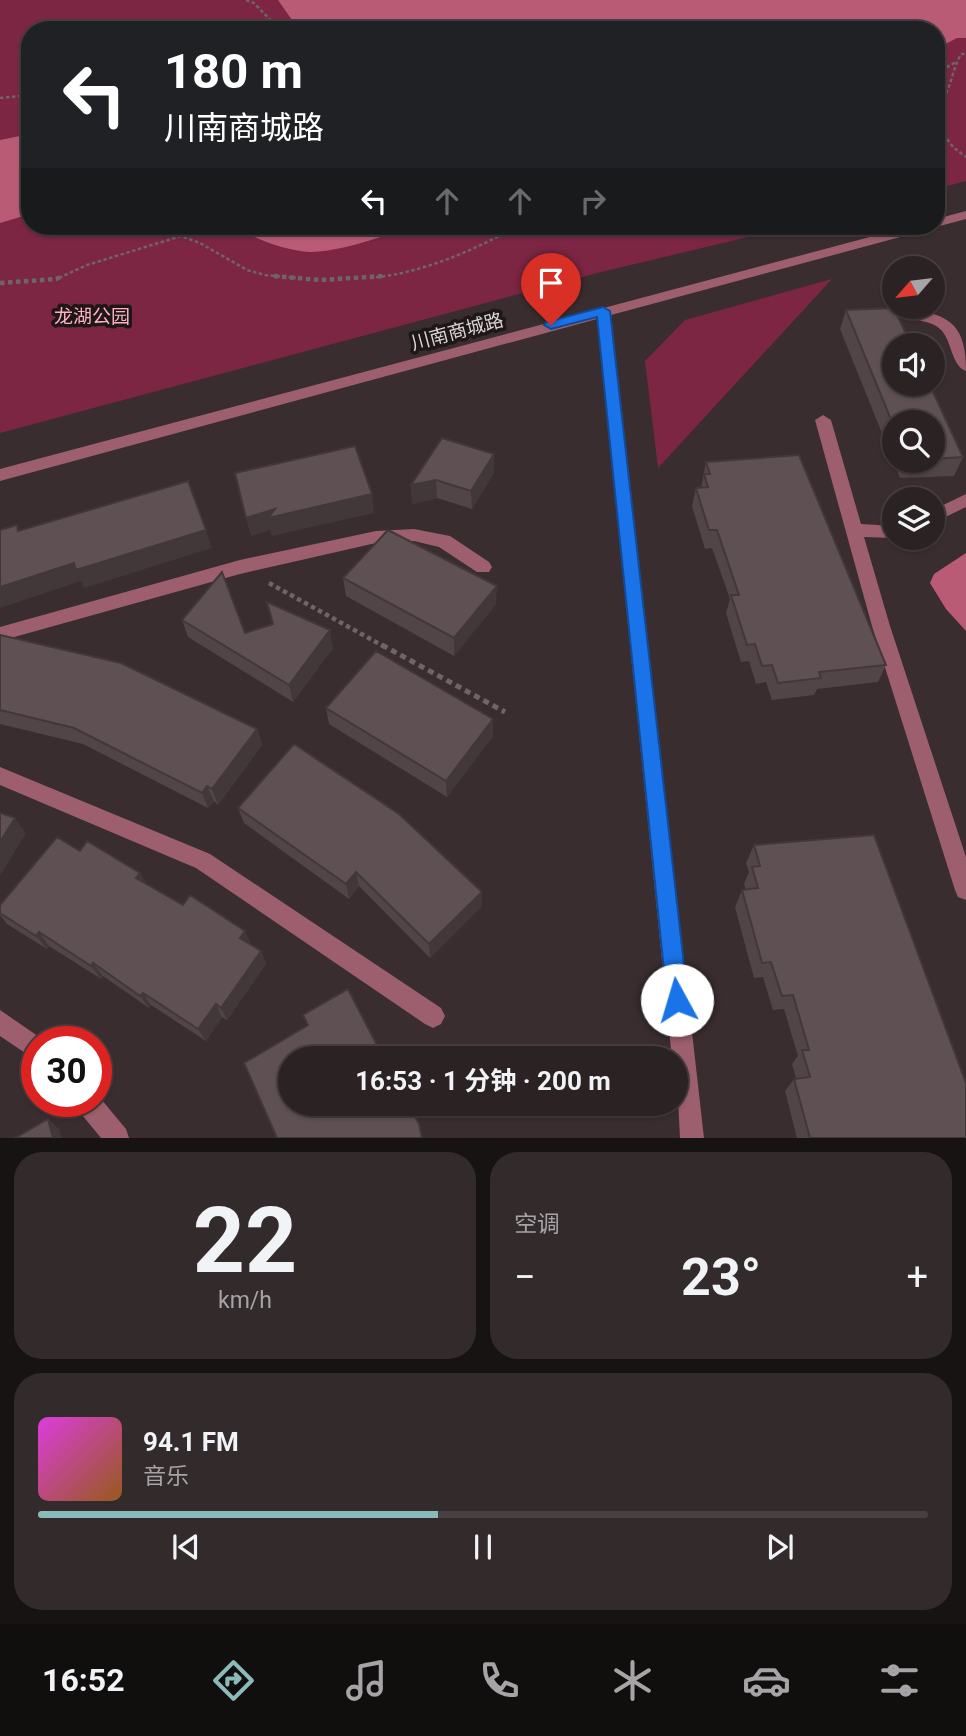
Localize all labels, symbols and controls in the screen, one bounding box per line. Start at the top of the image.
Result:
text: 180 m [164,43,303,100]
icon: left [49,49,140,140]
text: 川南商城路 [164,109,324,147]
icon: left [355,182,393,220]
icon: ahead [428,182,466,220]
icon: ahead [501,182,539,220]
icon: right [574,182,612,220]
pin [521,253,581,325]
north arrow [882,256,945,318]
map controls [882,256,945,550]
icon: arrive [532,264,570,302]
park label: 龙湖公园 [54,305,130,328]
street label: 川南商城路 [408,308,506,355]
button: sound [882,333,945,396]
button: search [882,410,945,473]
button: layers [882,487,945,550]
position arrow [640,963,714,1037]
speed limit sign: 30 [21,1026,112,1117]
text: 16:53 · 1 分钟 · 200 m [355,1066,611,1096]
text: 22 [193,1188,297,1294]
text: 空调 [514,1211,560,1238]
text: 23° [681,1247,761,1308]
text: − [514,1255,536,1299]
text: + [906,1255,928,1299]
text: km/h [218,1287,272,1314]
text: 94.1 FM [143,1427,239,1457]
text: 音乐 [143,1463,189,1490]
icon: previous [167,1528,205,1566]
icon: pause [464,1528,502,1566]
icon: next [761,1528,799,1566]
icon: directions [209,1656,258,1705]
icon: music [342,1656,391,1705]
icon: phone [475,1656,524,1705]
icon: climate [608,1656,657,1705]
icon: car [742,1656,791,1705]
icon: filters [875,1656,924,1705]
text: 16:52 [42,1661,125,1699]

